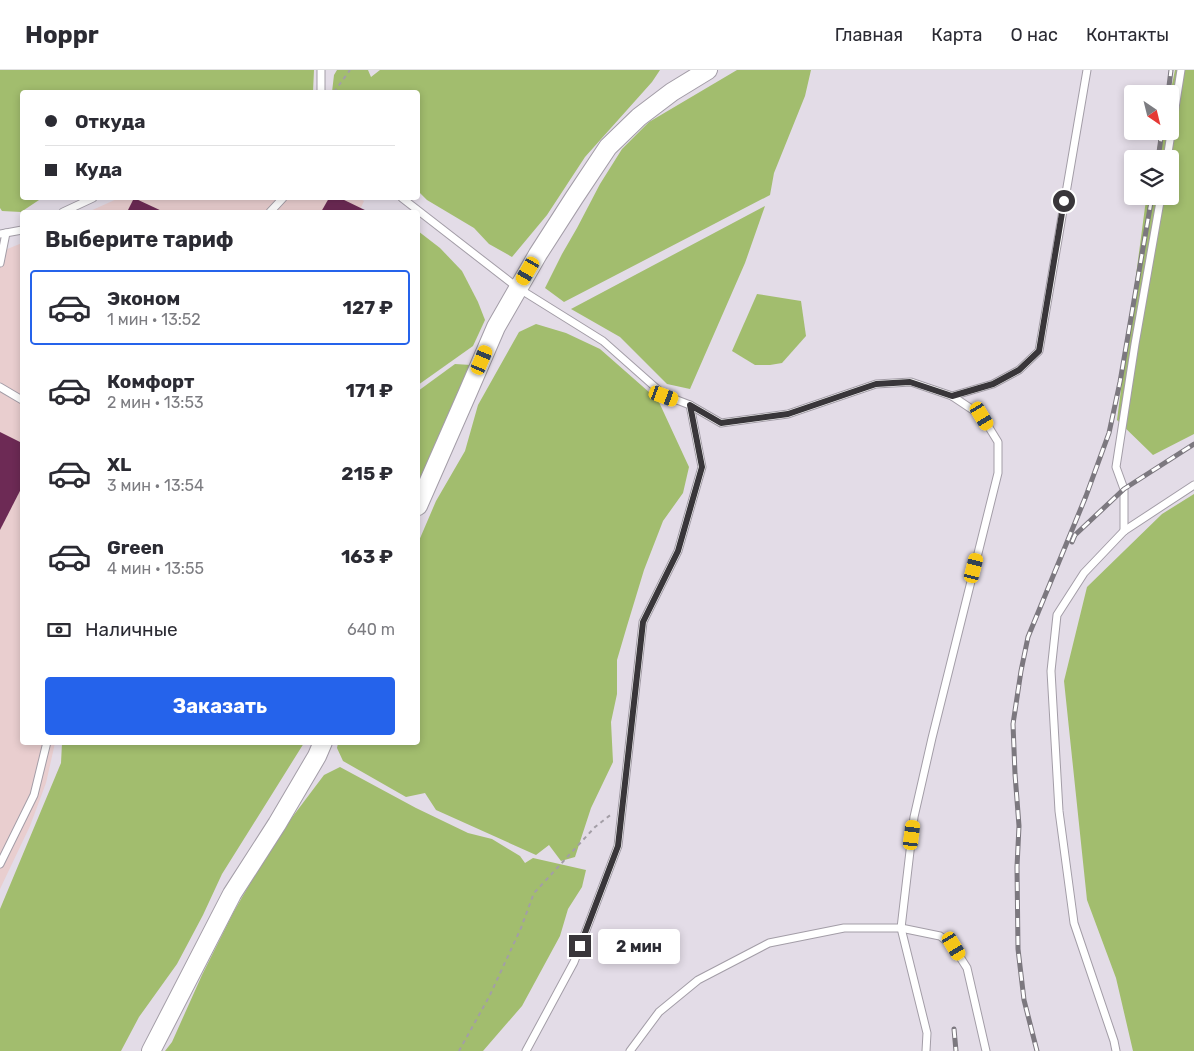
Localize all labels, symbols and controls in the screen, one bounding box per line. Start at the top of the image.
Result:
text: Hoppr [25,21,99,49]
text: Главная [835,24,903,46]
text: Карта [931,24,983,46]
text: О нас [1011,24,1058,46]
text: Контакты [1086,24,1169,46]
north arrow [1124,85,1179,140]
map controls [1124,85,1179,205]
text: Откуда [75,110,145,133]
button: layers [1124,150,1179,205]
text: Куда [75,158,122,181]
route start [1053,190,1075,212]
text: Выберите тариф [45,226,234,253]
car [514,254,541,288]
icon: car [47,285,92,330]
text: Эконом [107,287,180,310]
text: 127 ₽ [343,296,393,319]
text: 1 мин · 13:52 [107,310,201,329]
car [469,343,494,377]
icon: car [47,368,92,413]
text: Комфорт [107,370,194,393]
text: 171 ₽ [345,379,393,402]
car [647,384,680,408]
text: 2 мин · 13:53 [107,393,204,412]
car [967,399,996,433]
icon: car [47,451,92,496]
text: XL [107,453,131,476]
text: 215 ₽ [341,462,393,485]
text: 3 мин · 13:54 [107,476,204,495]
icon: car [47,534,92,579]
text: Green [107,536,164,559]
text: 163 ₽ [341,545,393,568]
car [963,552,984,584]
text: 4 мин · 13:55 [107,559,204,578]
icon: cash [45,616,73,644]
text: Наличные [85,618,178,641]
text: 640 m [347,620,395,639]
button: Заказать [45,677,395,735]
car [902,819,921,851]
callout: 2 мин [598,928,680,964]
car [939,929,968,963]
route end [569,935,591,957]
text: 2 мин [616,937,662,956]

